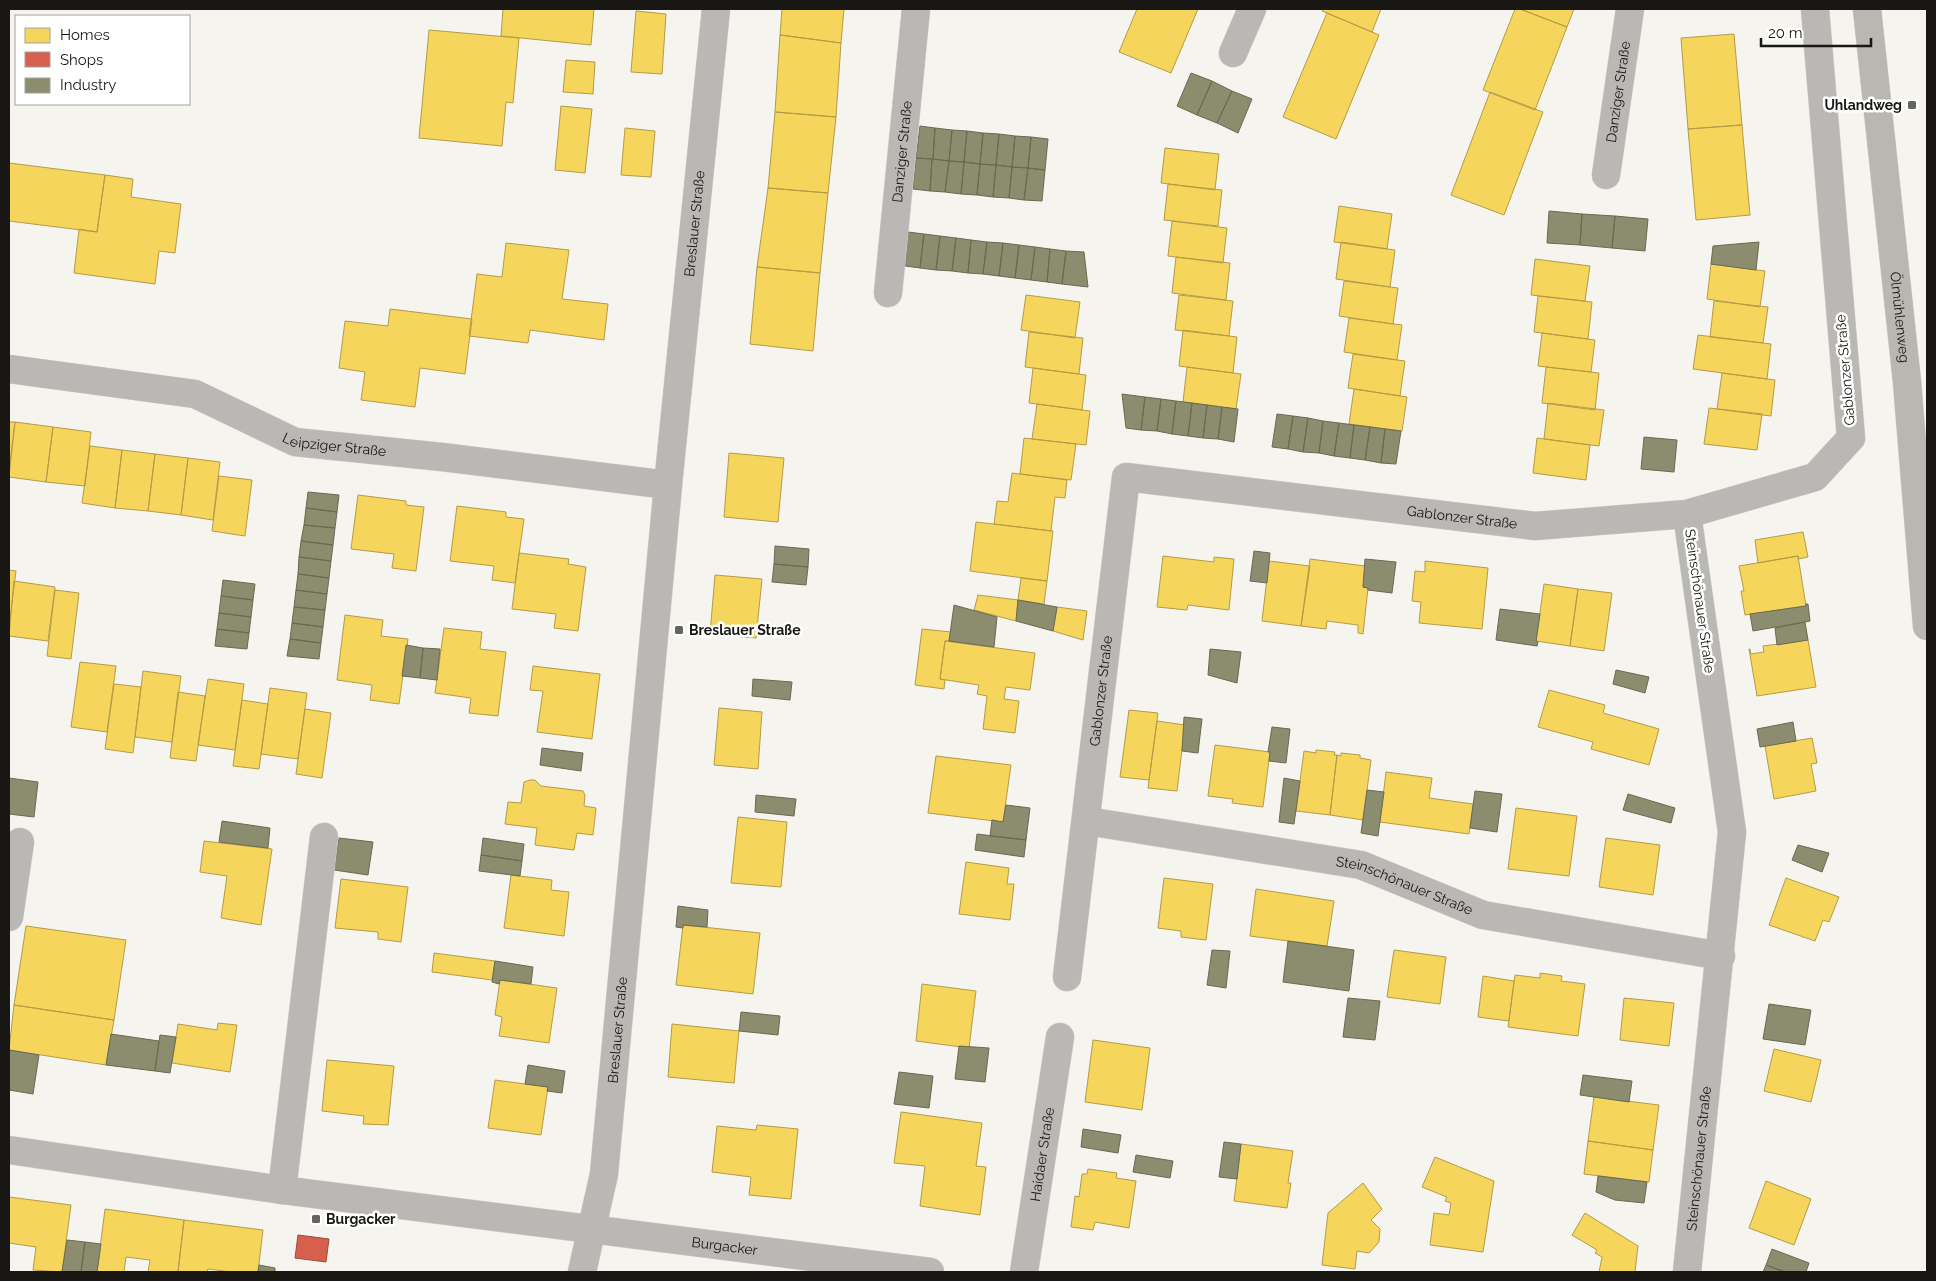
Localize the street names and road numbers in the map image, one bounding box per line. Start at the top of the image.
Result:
street label: Danziger Straße [1603,40,1633,144]
street label: Danziger Straße [889,100,915,203]
street label: Breslauer Straße [681,170,708,278]
street label: Ölmühlenweg [1887,271,1913,364]
street label: Gablonzer Straße [1832,314,1858,426]
street label: Leipziger Straße [280,429,387,459]
street label: Gablonzer Straße [1406,503,1518,532]
street label: Steinschönauer Straße [1682,528,1718,674]
street label: Gablonzer Straße [1086,635,1115,747]
street label: Steinschönauer Straße [1335,853,1475,918]
street label: Breslauer Straße [604,976,630,1084]
street label: Steinschönauer Straße [1683,1085,1714,1232]
street label: Haidaer Straße [1027,1106,1057,1203]
street label: Burgacker [691,1234,759,1258]

